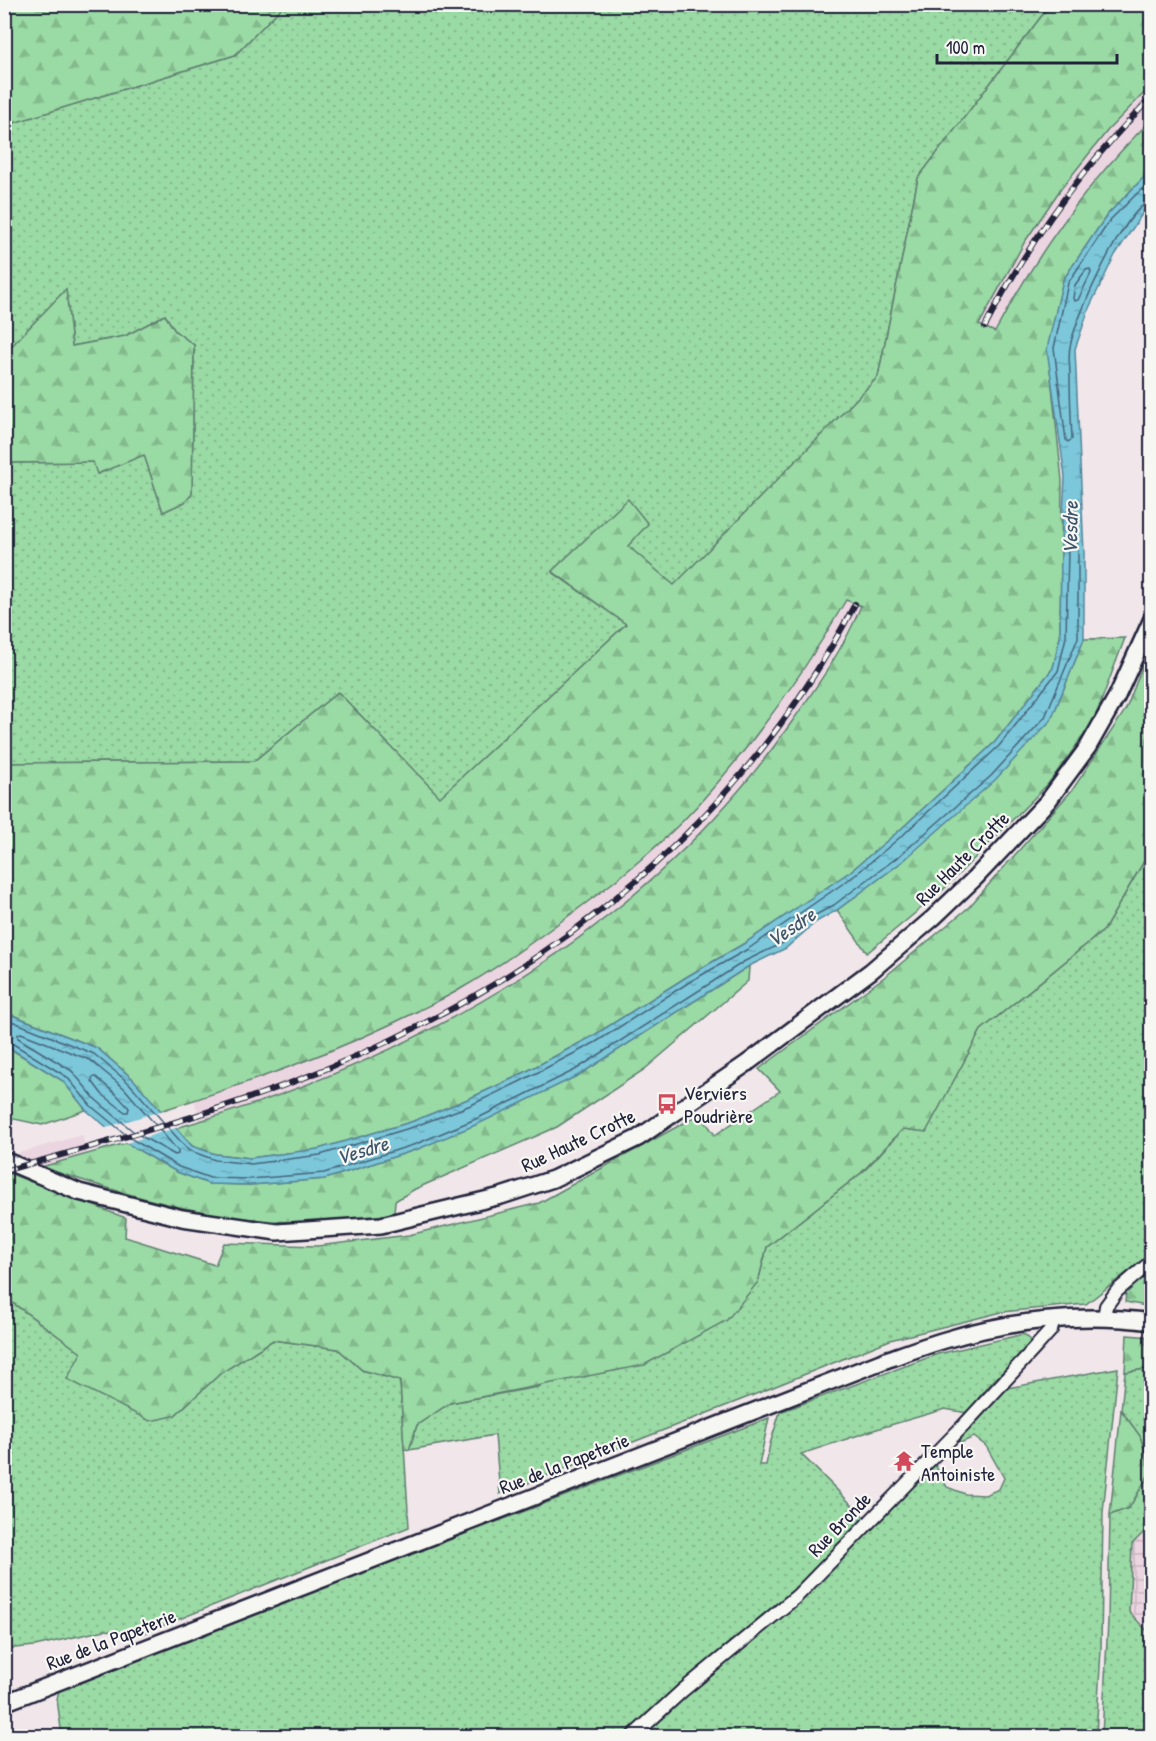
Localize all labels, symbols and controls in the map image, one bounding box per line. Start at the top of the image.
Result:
scale bar [937,27,1117,65]
text: 100 m [946,35,985,60]
water label: Vesdre [1055,500,1085,555]
street label: Rue Haute Crotte [909,805,1015,911]
water label: Vesdre [761,899,822,954]
place label: Verviers Poudrière [684,1079,753,1129]
bus stop icon: Verviers Poudrière [655,1092,679,1116]
street label: Rue Haute Crotte [517,1102,639,1178]
water label: Vesdre [332,1128,393,1172]
street label: Rue de la Papeterie [495,1426,633,1500]
place label: Temple Antoiniste [921,1437,995,1487]
temple icon: Temple Antoiniste [892,1449,916,1473]
street label: Rue Bronde [801,1486,877,1562]
street label: Rue de la Papeterie [42,1602,180,1676]

